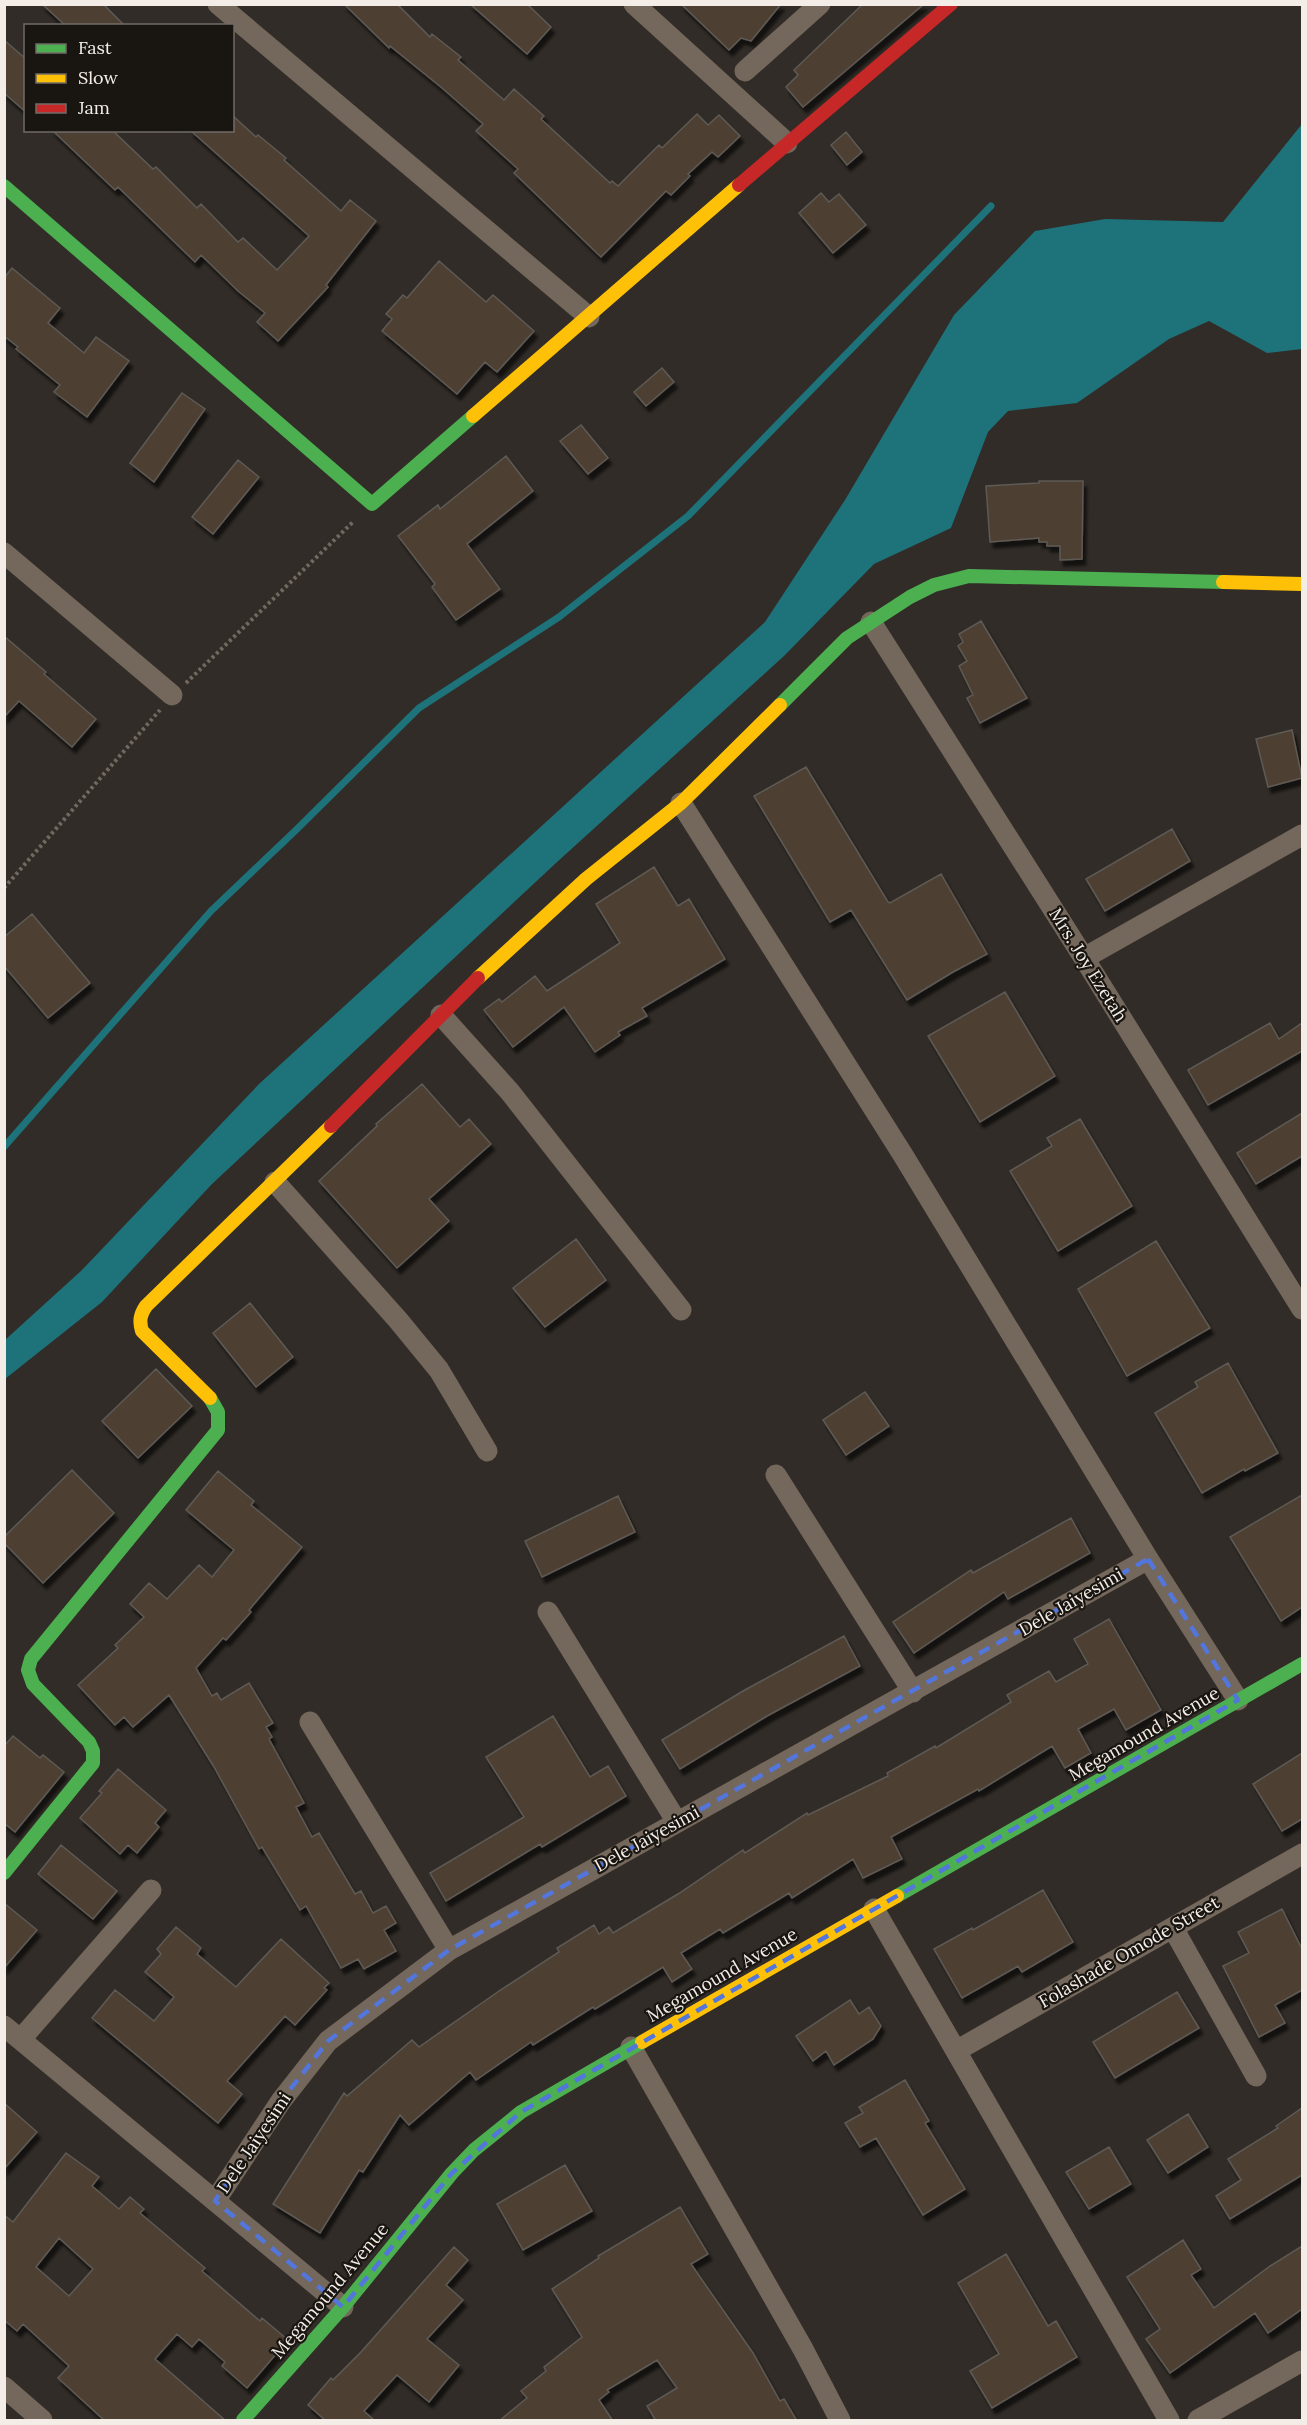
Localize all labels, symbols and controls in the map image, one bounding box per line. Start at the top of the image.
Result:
legend [24,24,234,132]
text: Fast [78,36,112,59]
text: Slow [78,66,118,89]
text: Jam [77,96,110,119]
street label: Mrs. Joy Ezetah [1044,904,1133,1026]
street label: Dele Jaiyesimi [1014,1562,1127,1641]
street label: Megamound Avenue [1064,1681,1223,1786]
street label: Dele Jaiyesimi [590,1800,703,1877]
street label: Folashade Omode Street [1034,1890,1223,2013]
street label: Megamound Avenue [642,1922,801,2027]
street label: Dele Jaiyesimi [211,2088,296,2198]
street label: Megamound Avenue [266,2218,393,2363]

